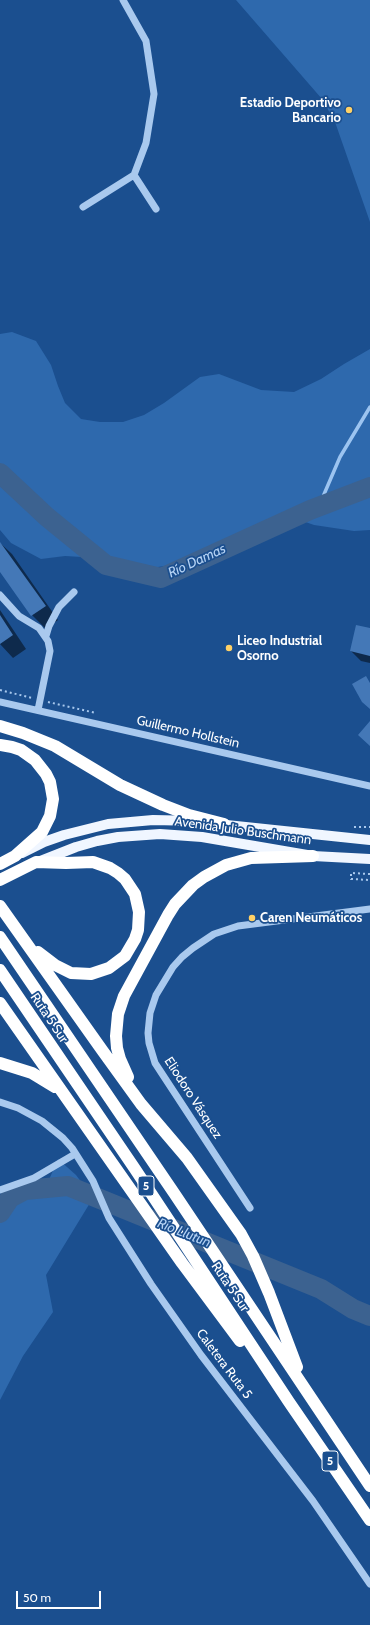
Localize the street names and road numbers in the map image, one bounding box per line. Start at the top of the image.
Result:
street label: Guillermo Hollstein [135,713,241,751]
street label: Avenida Julio Buschmann [174,814,312,848]
street label: Ruta 5 Sur [27,990,71,1046]
street label: Eliodoro Vásquez [161,1054,225,1142]
road number: 5 [138,1176,154,1196]
street label: Ruta 5 Sur [208,1259,252,1315]
street label: Caletera Ruta 5 [193,1326,255,1402]
road number: 5 [322,1451,338,1471]

